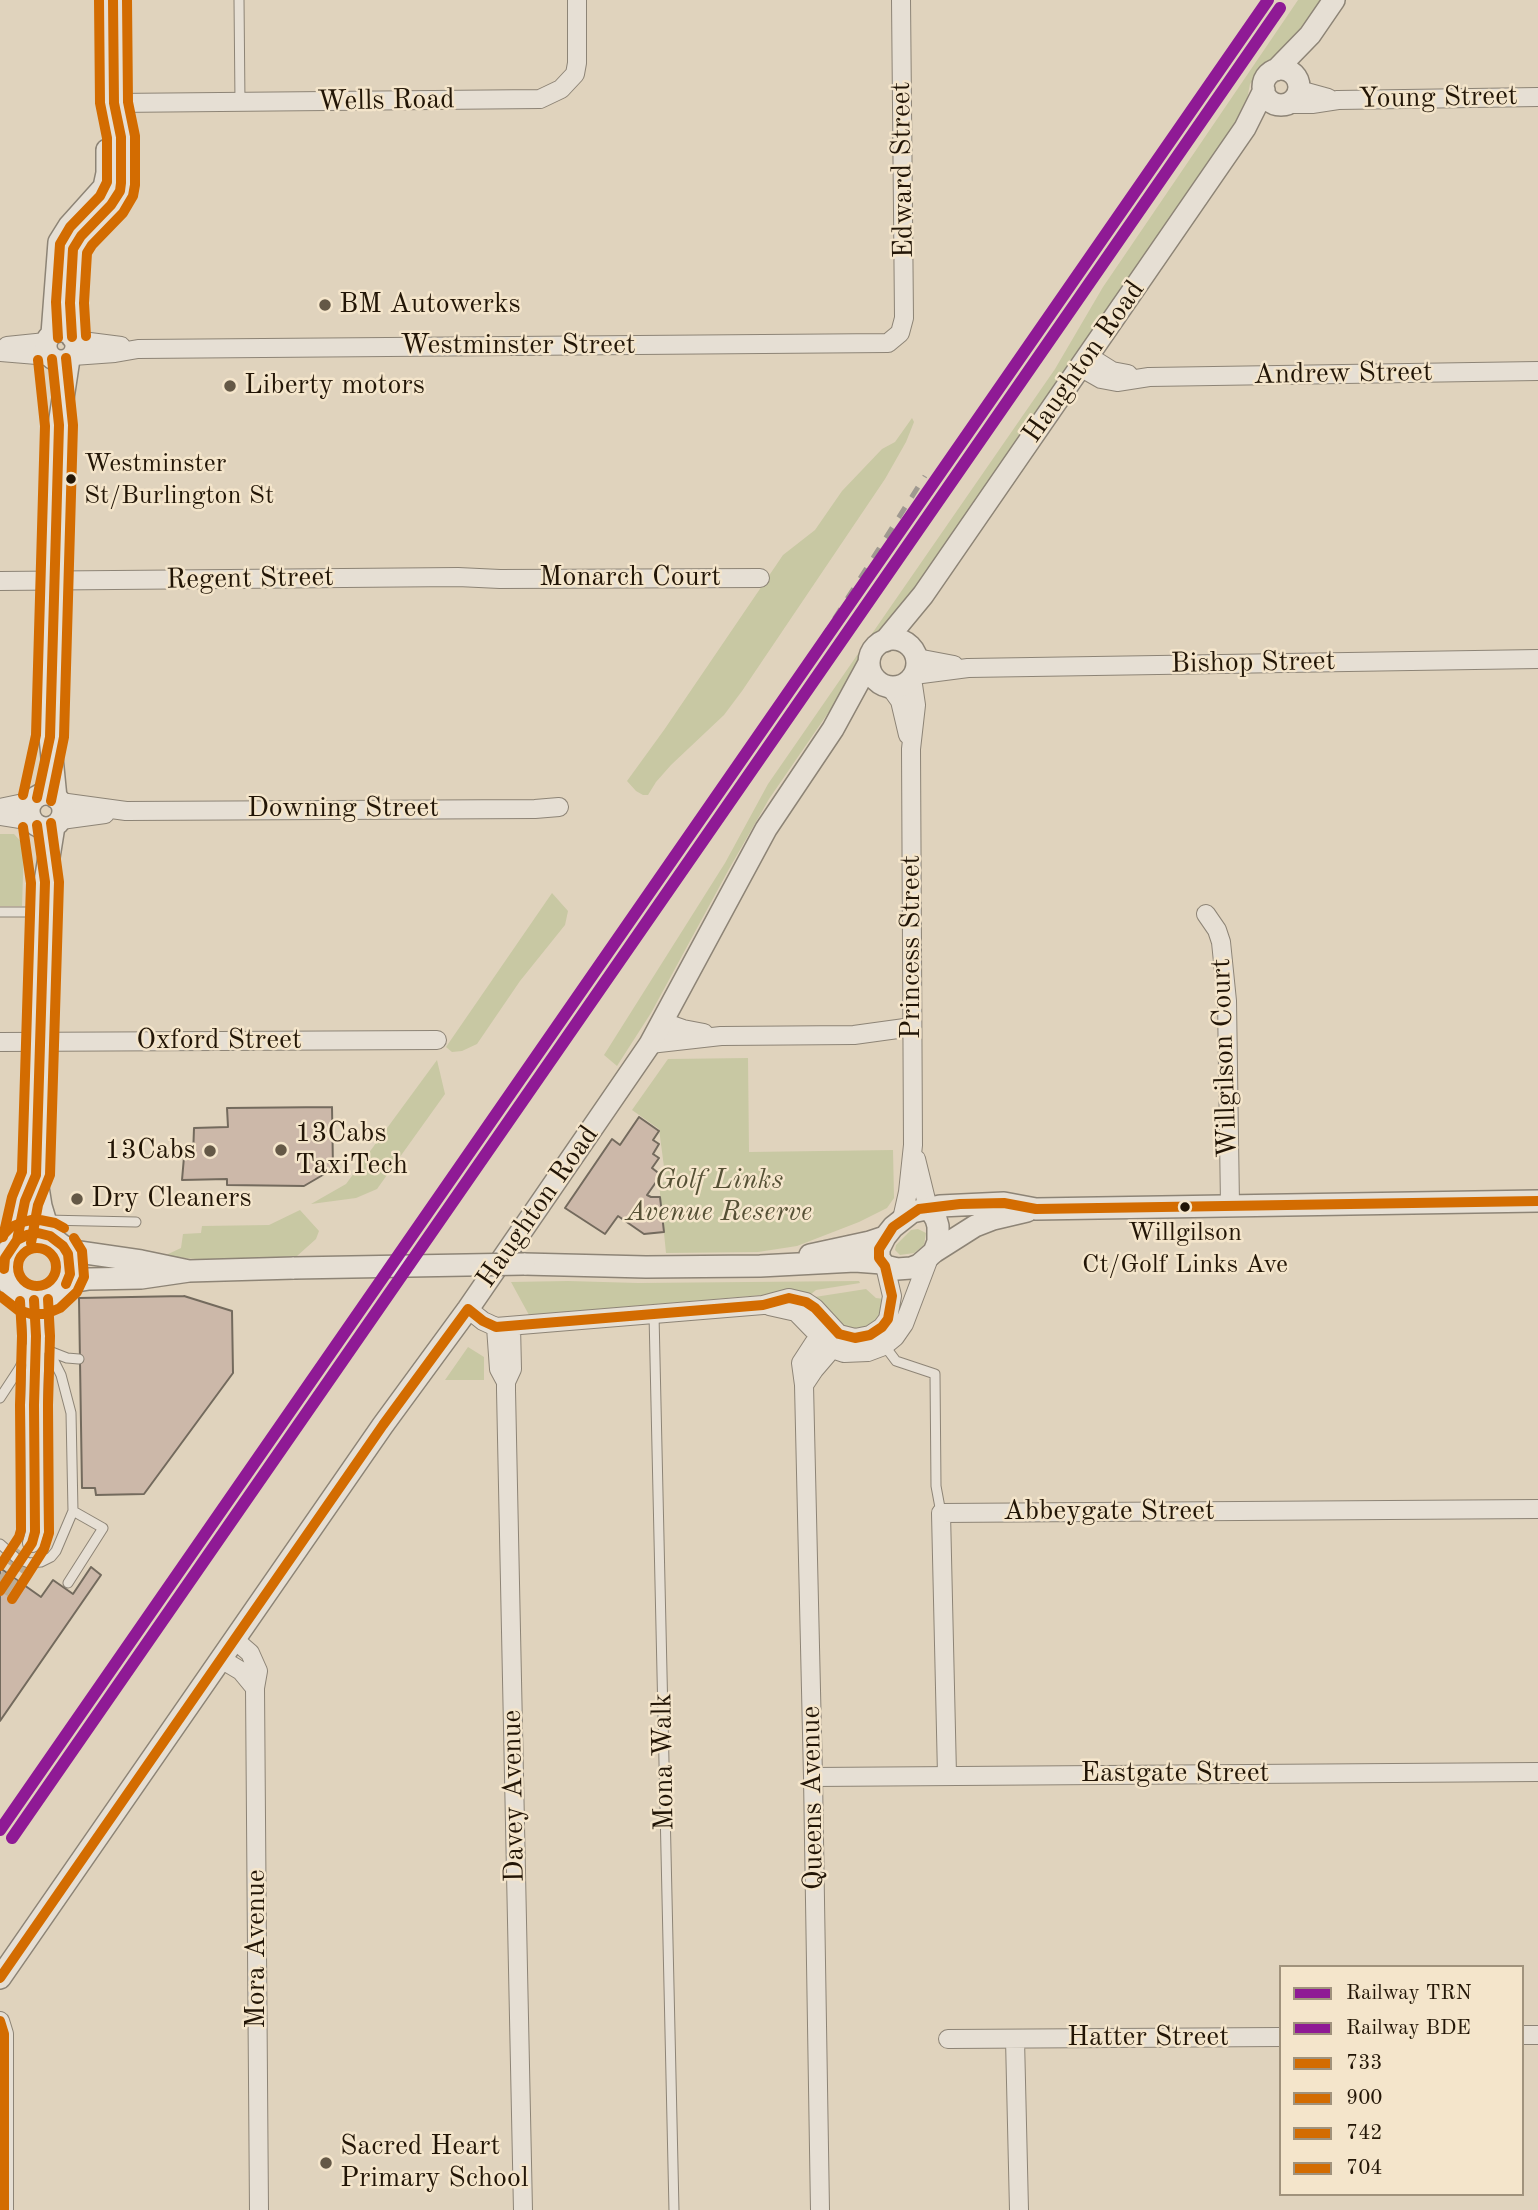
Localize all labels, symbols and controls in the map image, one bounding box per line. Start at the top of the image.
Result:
street label: Young Street [1358,80,1518,116]
street label: Edward Street [885,81,921,259]
street label: Wells Road [317,83,455,119]
street label: Haughton Road [1016,274,1152,450]
place label: BM Autowerks [339,288,521,322]
marker: BM Autowerks [317,297,333,313]
street label: Westminster Street [400,329,636,363]
street label: Andrew Street [1253,356,1433,392]
place label: Liberty motors [244,369,425,403]
marker: Liberty motors [222,378,238,394]
place label: Westminster St/Burlington St [84,448,274,510]
marker: Westminster St/Burlington St [64,472,78,486]
street label: Regent Street [166,561,334,597]
street label: Monarch Court [539,561,721,595]
street label: Bishop Street [1170,645,1336,681]
street label: Downing Street [247,792,439,826]
street label: Princess Street [895,855,929,1039]
street label: Willgilson Court [1205,958,1245,1158]
street label: Oxford Street [136,1024,302,1058]
place label: 13Cabs TaxiTech [295,1117,408,1183]
street label: Haughton Road [470,1119,606,1295]
place label: 13Cabs [104,1134,196,1168]
marker: 13Cabs TaxiTech [273,1142,289,1158]
marker: 13Cabs [202,1143,218,1159]
park label: Golf Links Avenue Reserve [626,1164,812,1230]
place label: Dry Cleaners [91,1182,252,1216]
marker: Dry Cleaners [69,1191,85,1207]
marker: Willgilson Ct/Golf Links Ave [1178,1200,1192,1214]
place label: Willgilson Ct/Golf Links Ave [1082,1217,1288,1278]
street label: Abbeygate Street [1003,1495,1215,1529]
street label: Mona Walk [646,1693,682,1831]
street label: Queens Avenue [795,1706,831,1890]
street label: Davey Avenue [496,1709,532,1883]
street label: Eastgate Street [1081,1757,1269,1791]
street label: Mora Avenue [240,1869,274,2029]
legend [1279,1965,1524,2196]
text: Railway TRN [1346,1983,1472,2004]
text: Railway BDE [1346,2018,1471,2039]
street label: Hatter Street [1067,2021,1229,2055]
text: 733 [1346,2053,1383,2074]
text: 900 [1346,2088,1383,2109]
text: 742 [1346,2123,1383,2144]
place label: Sacred Heart Primary School [340,2130,528,2196]
marker: Sacred Heart Primary School [318,2155,334,2171]
text: 704 [1346,2158,1383,2179]

